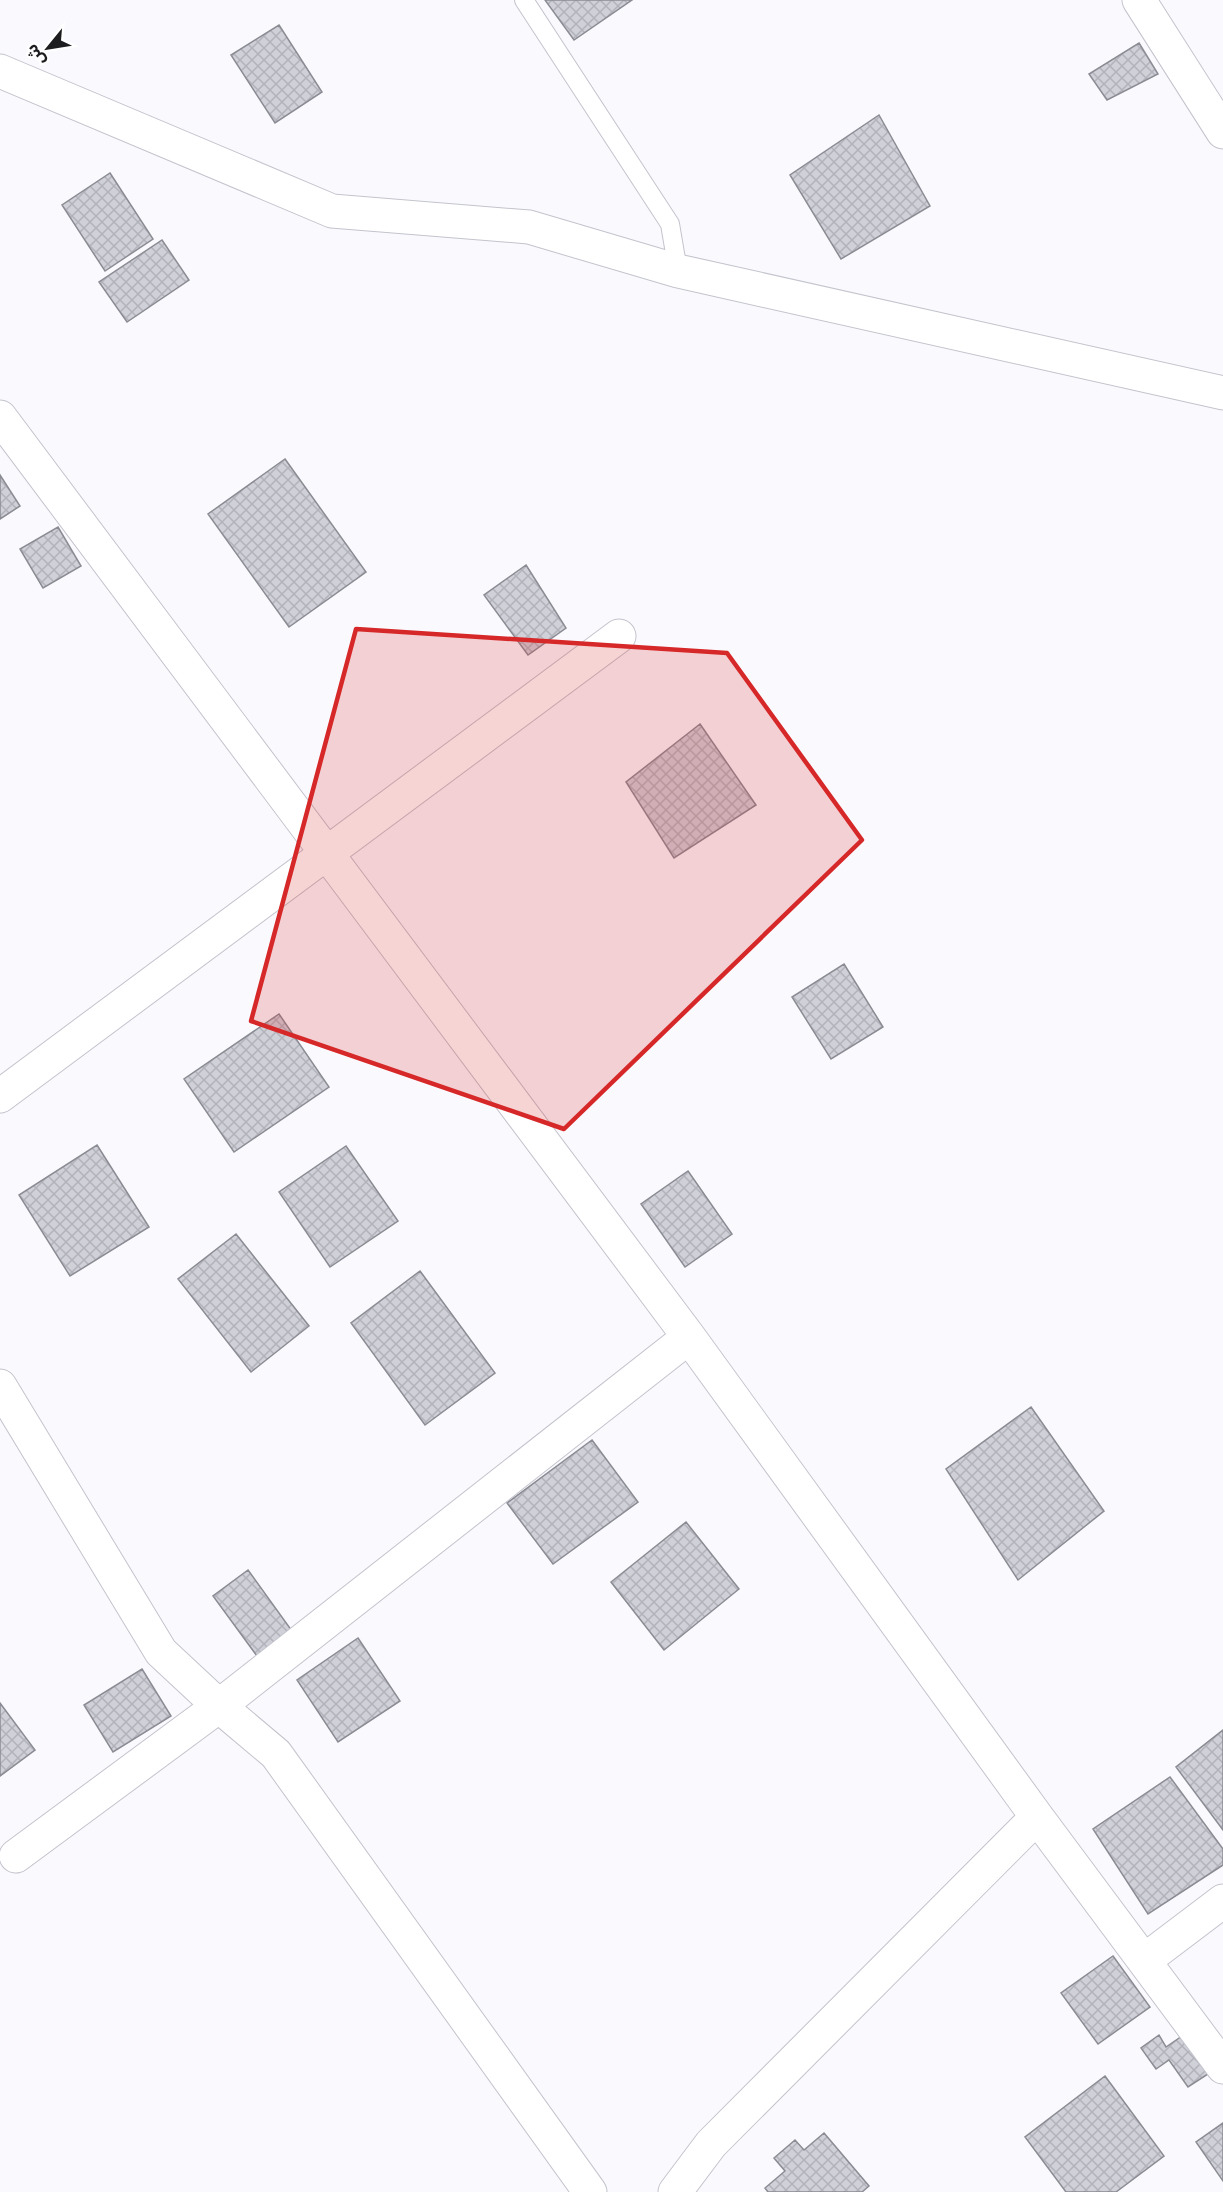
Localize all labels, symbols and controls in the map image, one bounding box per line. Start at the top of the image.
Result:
north arrow [18,18,78,78]
text: ش [20,39,52,70]

